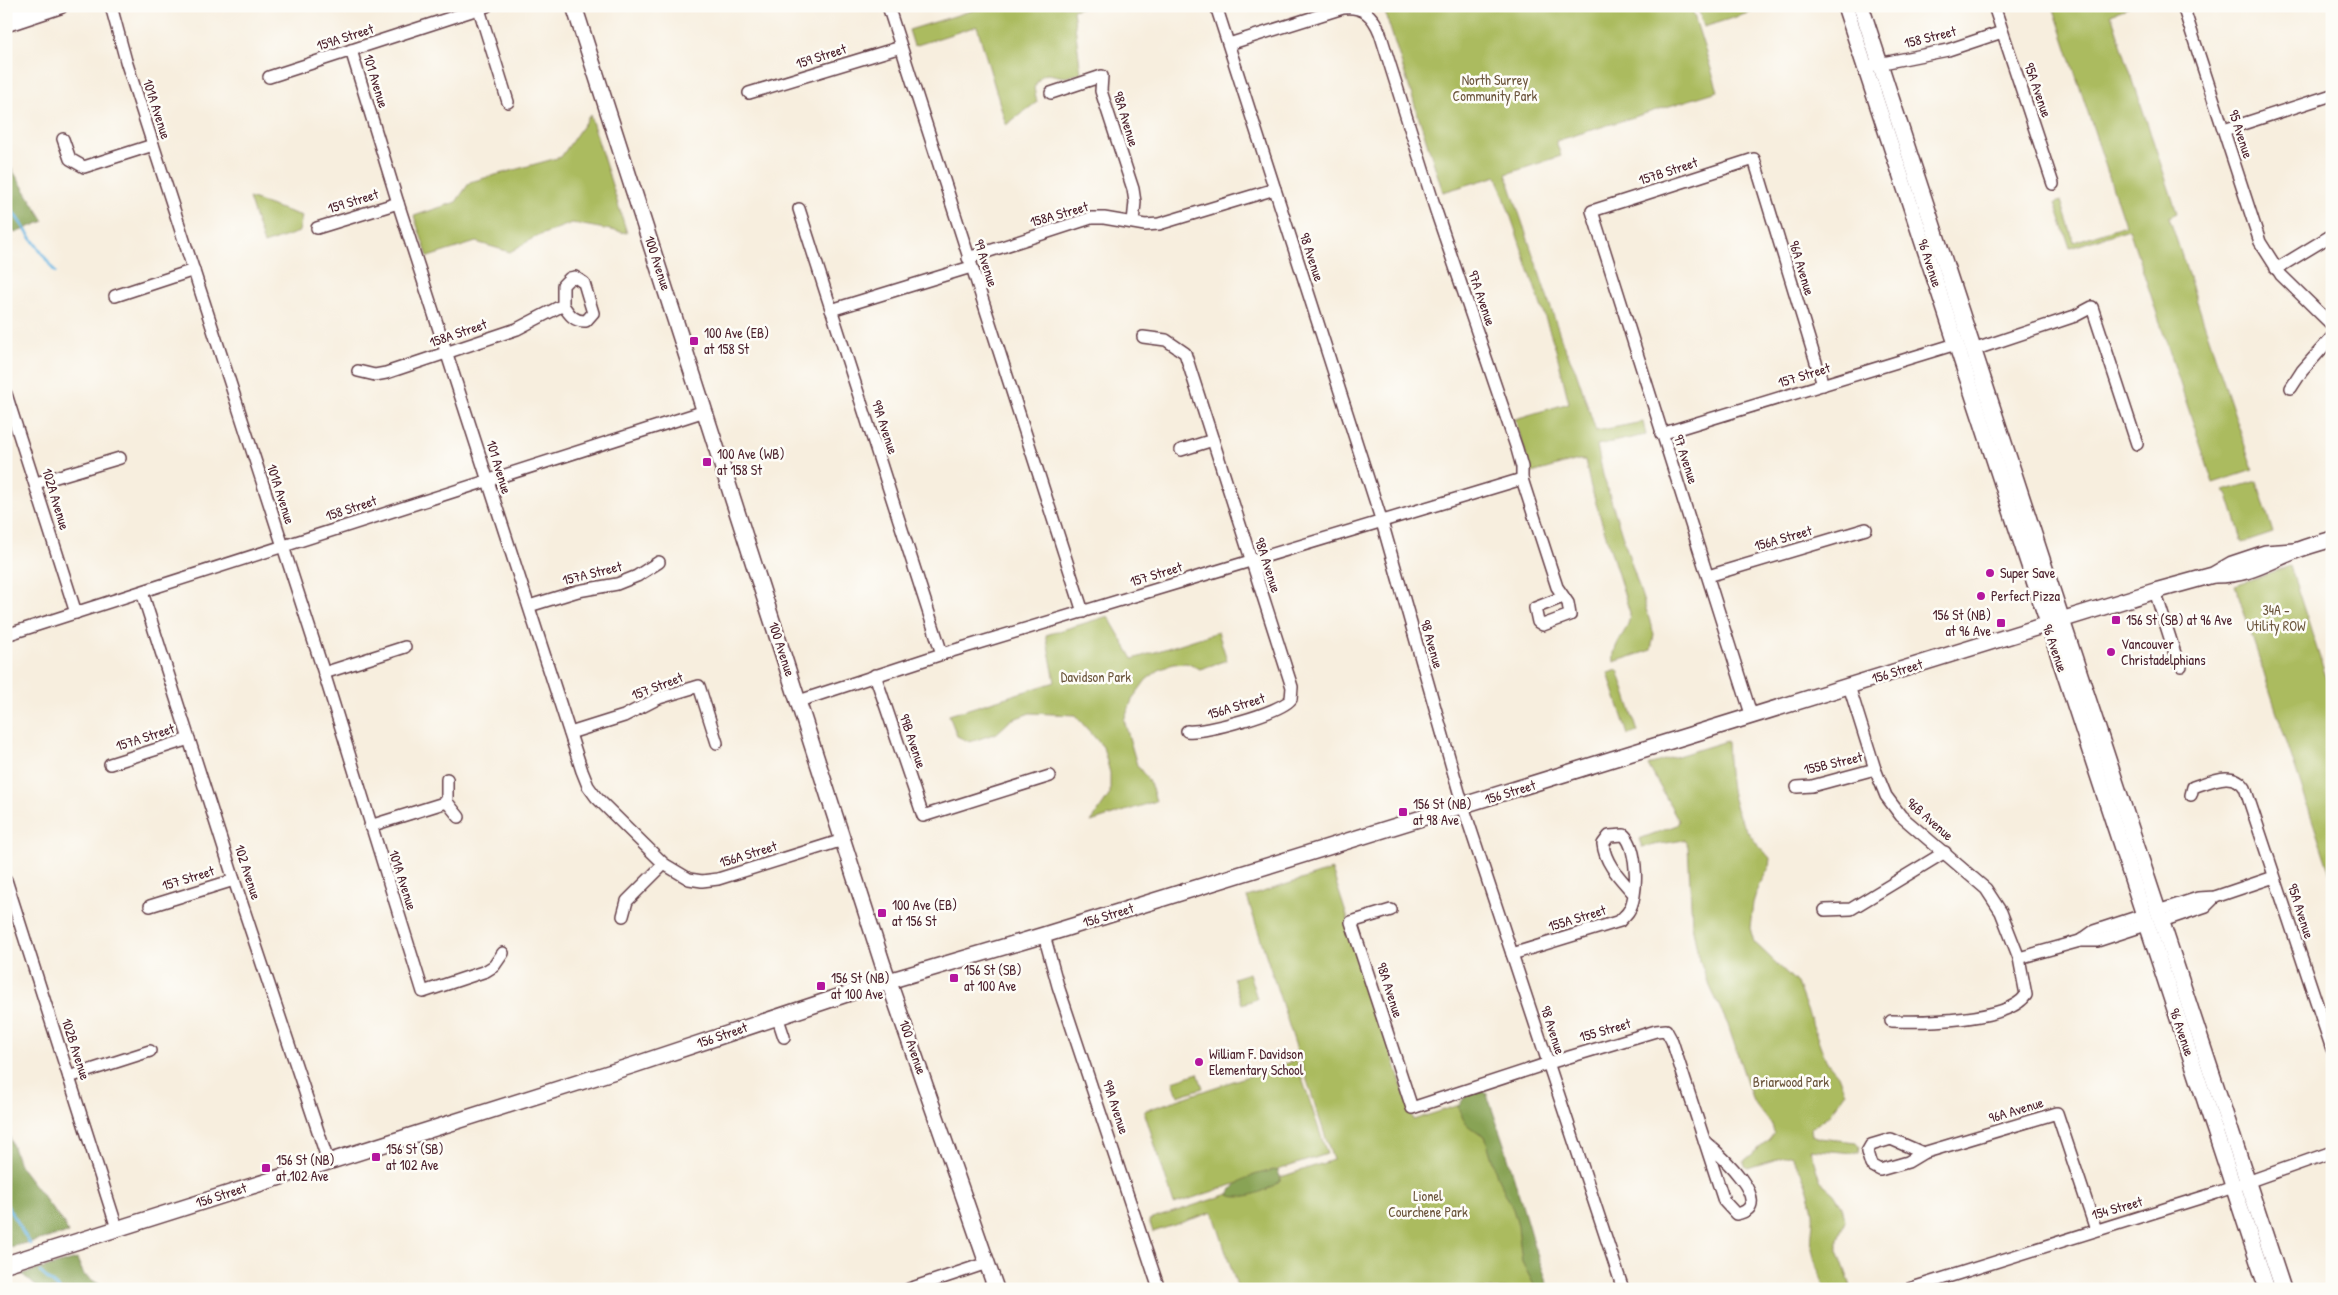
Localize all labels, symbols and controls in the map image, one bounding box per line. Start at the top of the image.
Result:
street label: 159A Street [314,18,376,55]
street label: 158 Street [1902,21,1958,52]
street label: 159 Street [793,38,849,73]
street label: 101 Avenue [359,52,394,110]
street label: 95A Avenue [2020,60,2057,120]
park label: North Surrey Community Park [1453,70,1538,106]
street label: 101A Avenue [139,76,176,142]
street label: 98A Avenue [1109,89,1144,149]
street label: 95 Avenue [2225,107,2258,161]
street label: 157B Street [1636,152,1700,189]
street label: 159 Street [325,184,381,217]
street label: 158A Street [1028,196,1090,231]
street label: 98 Avenue [1296,230,1329,284]
street label: 100 Avenue [641,233,676,293]
street label: 96 Avenue [1914,236,1947,290]
street label: 99 Avenue [970,237,1003,289]
street label: 96A Avenue [1785,238,1820,298]
street label: 97A Avenue [1464,268,1501,329]
street label: 158A Street [427,314,489,351]
place label: 100 Ave (EB) at 158 St [704,323,769,358]
marker: 100 Ave (EB) at 158 St [688,335,700,347]
street label: 157 Street [1775,358,1833,391]
street label: 99A Avenue [868,397,903,457]
street label: 97 Avenue [1670,432,1703,486]
street label: 101 Avenue [482,438,517,496]
place label: 100 Ave (WB) at 158 St [717,444,785,479]
marker: 100 Ave (WB) at 158 St [701,456,713,468]
street label: 101A Avenue [263,461,300,527]
street label: 102A Avenue [38,466,75,532]
street label: 158 Street [323,490,379,525]
street label: 156A Street [1752,520,1814,555]
street label: 98A Avenue [1251,535,1286,595]
street label: 157A Street [560,556,624,589]
street label: 157 Street [1127,557,1185,590]
place label: Super Save [2000,563,2056,583]
marker: Super Save [1984,567,1996,579]
place label: Perfect Pizza [1991,586,2061,605]
marker: Perfect Pizza [1975,590,1987,602]
park label: 34A - Utility ROW [2246,600,2306,636]
place label: 156 St (NB) at 96 Ave [1932,605,1991,640]
place label: 156 St (SB) at 96 Ave [2126,610,2233,629]
marker: 156 St (SB) at 96 Ave [2110,614,2122,626]
street label: 98 Avenue [1416,617,1449,671]
marker: 156 St (NB) at 96 Ave [1995,617,2007,629]
street label: 100 Avenue [765,619,800,679]
street label: 96 Avenue [2038,621,2073,675]
place label: Vancouver Christadelphians [2121,634,2206,670]
marker: Vancouver Christadelphians [2105,646,2117,658]
street label: 156 Street [1869,654,1925,687]
street label: 157 Street [628,667,685,704]
park label: Davidson Park [1061,667,1131,686]
street label: 156A Street [1205,688,1267,723]
street label: 99B Avenue [895,711,932,771]
street label: 157A Street [113,718,177,755]
street label: 155B Street [1802,746,1864,779]
street label: 156 Street [1482,775,1538,808]
street label: 96B Avenue [1903,793,1958,845]
place label: 156 St (NB) at 98 Ave [1413,794,1472,829]
marker: 156 St (NB) at 98 Ave [1397,806,1409,818]
street label: 156A Street [717,836,779,871]
street label: 102 Avenue [231,842,266,902]
street label: 101A Avenue [385,847,422,913]
street label: 157 Street [159,861,217,894]
street label: 95A Avenue [2284,881,2319,941]
place label: 100 Ave (EB) at 156 St [892,895,957,930]
street label: 156 Street [1080,898,1136,931]
street label: 155A Street [1546,900,1608,935]
marker: 100 Ave (EB) at 156 St [876,907,888,919]
place label: 156 St (SB) at 100 Ave [964,960,1022,995]
street label: 98A Avenue [1373,960,1408,1020]
place label: 156 St (NB) at 100 Ave [831,968,890,1003]
marker: 156 St (SB) at 100 Ave [948,972,960,984]
marker: 156 St (NB) at 100 Ave [815,980,827,992]
street label: 98 Avenue [1537,1003,1570,1057]
street label: 96 Avenue [2165,1005,2200,1059]
street label: 155 Street [1577,1013,1633,1046]
street label: 102B Avenue [58,1016,95,1082]
street label: 156 Street [694,1017,750,1052]
street label: 100 Avenue [895,1017,932,1077]
place label: William F. Davidson Elementary School [1209,1044,1304,1080]
marker: William F. Davidson Elementary School [1193,1056,1205,1068]
park label: Briarwood Park [1753,1072,1829,1091]
street label: 99A Avenue [1099,1077,1134,1137]
street label: 96A Avenue [1986,1092,2046,1127]
place label: 156 St (SB) at 102 Ave [386,1139,444,1174]
place label: 156 St (NB) at 102 Ave [276,1150,335,1185]
marker: 156 St (SB) at 102 Ave [370,1151,382,1163]
marker: 156 St (NB) at 102 Ave [260,1162,272,1174]
street label: 156 Street [193,1177,249,1212]
park label: Lionel Courchene Park [1388,1186,1468,1221]
street label: 154 Street [2089,1191,2145,1224]

